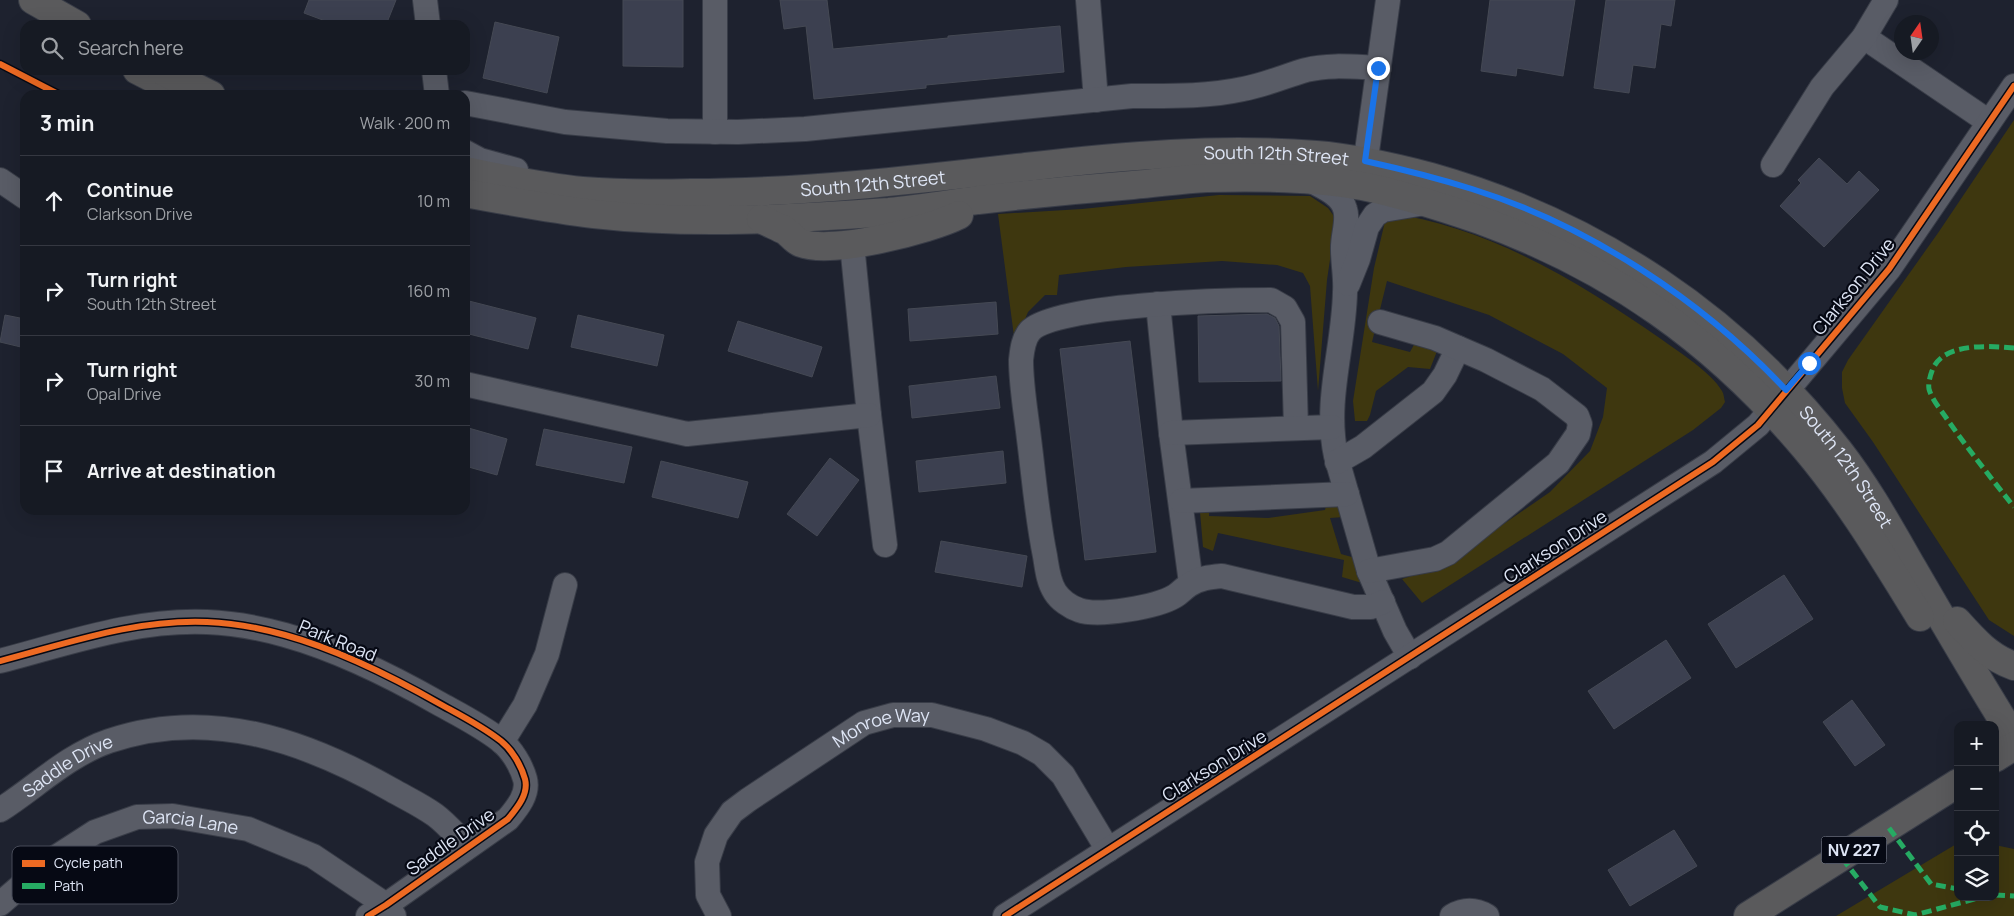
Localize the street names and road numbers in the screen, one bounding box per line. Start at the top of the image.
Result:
street label: South 12th Street [1203,140,1351,171]
street label: South 12th Street [799,164,947,201]
street label: Clarkson Drive [1806,232,1900,340]
street label: South 12th Street [1794,400,1899,532]
street label: Clarkson Drive [1499,504,1611,588]
street label: Park Road [295,613,381,667]
street label: Monroe Way [828,703,930,753]
street label: Clarkson Drive [1157,723,1271,807]
street label: Saddle Drive [17,729,116,803]
street label: Saddle Drive [401,802,499,880]
street label: Garcia Lane [142,804,240,839]
road number: NV 227 [1822,836,1886,864]

